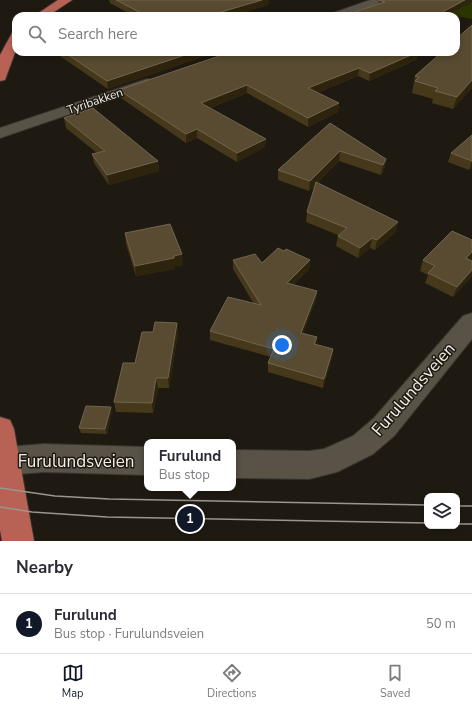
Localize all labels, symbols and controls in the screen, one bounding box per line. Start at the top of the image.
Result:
search box [12,12,460,56]
icon: search [26,23,48,45]
text: Search here [58,24,138,44]
street label: Tyribakken [65,84,125,118]
your location [272,335,292,355]
street label: Furulundsveien [366,338,460,441]
popup [144,439,236,491]
text: Furulund [159,446,221,466]
street label: Furulundsveien [18,450,134,473]
text: Bus stop [159,466,210,484]
map controls [424,493,460,529]
button: layers [424,493,460,529]
pin: 1 [177,504,203,534]
text: Nearby [16,556,73,579]
text: Furulund [54,605,117,625]
text: 1 [25,615,33,633]
text: 50 m [426,615,456,633]
text: Bus stop · Furulundsveien [54,625,204,643]
tab: Map [62,662,84,701]
tab: Directions [207,662,257,701]
tab: Saved [380,662,410,701]

